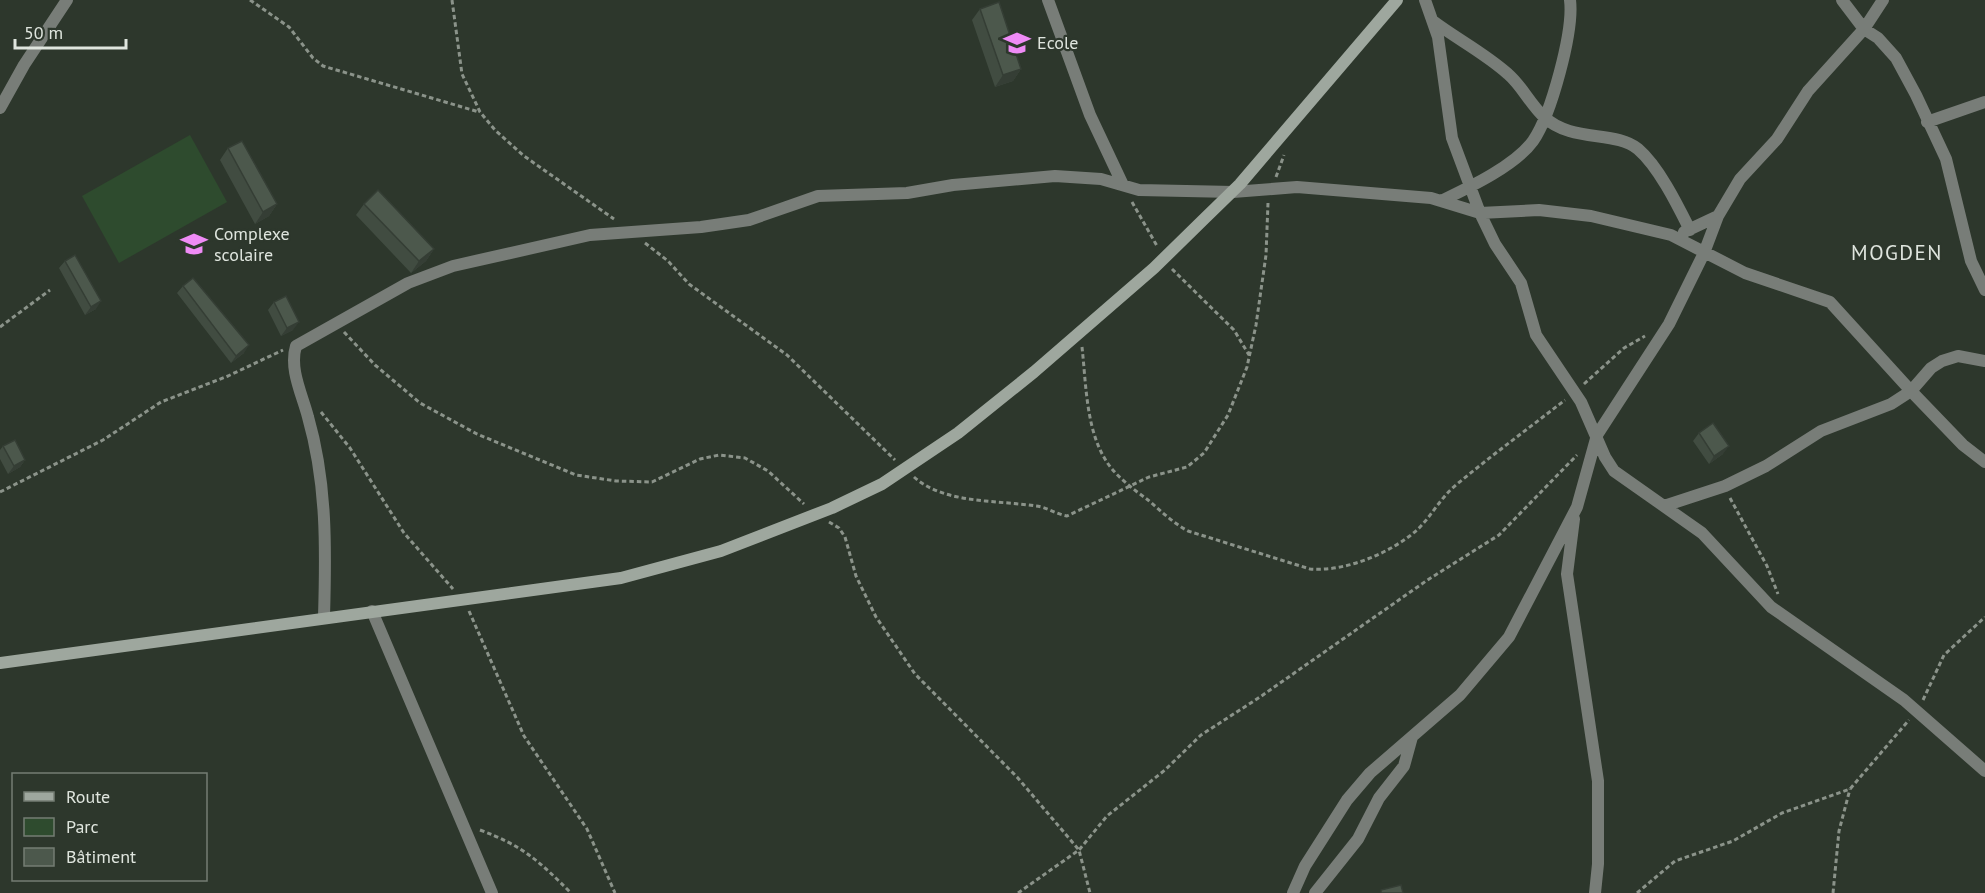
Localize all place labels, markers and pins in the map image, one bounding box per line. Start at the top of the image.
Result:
school or university icon: Ecole [1002,28,1032,58]
place label: Ecole [1037,31,1078,54]
place label: Complexe scolaire [214,222,290,266]
school or university icon: Complexe scolaire [179,229,209,259]

